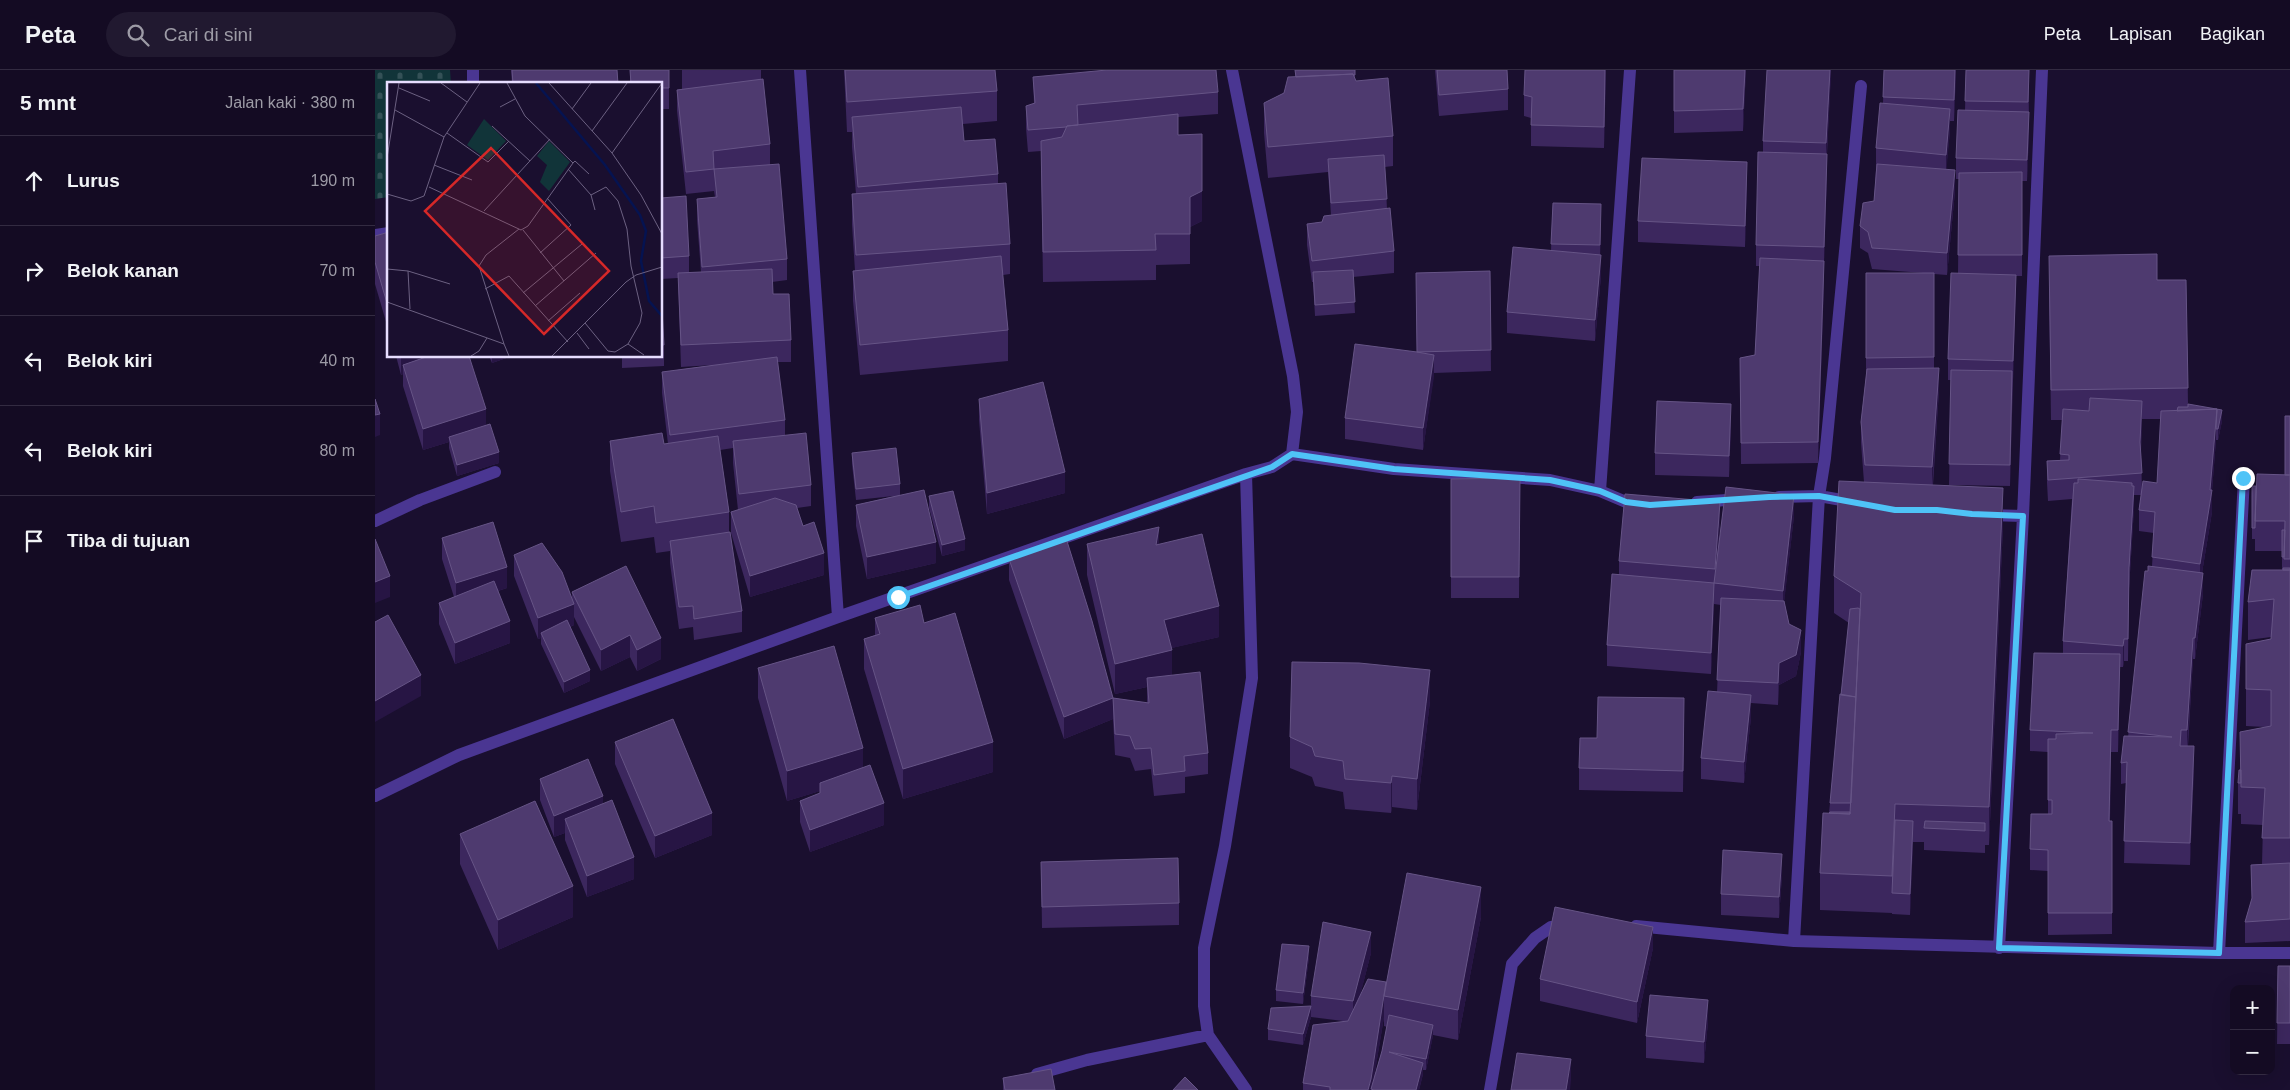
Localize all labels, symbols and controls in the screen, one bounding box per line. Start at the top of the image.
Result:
search box [106,12,456,57]
text: Peta [25,21,76,48]
icon: search [124,21,152,49]
text: Cari di sini [164,24,252,45]
text: Peta [2044,24,2081,44]
text: Lapisan [2109,24,2172,44]
text: Bagikan [2200,24,2265,44]
inset map [387,82,663,358]
text: 5 mnt [20,91,76,114]
text: Jalan kaki · 380 m [225,94,355,111]
icon: ahead [20,167,48,195]
text: Lurus [67,170,120,191]
text: 190 m [311,172,355,189]
icon: right [20,257,48,285]
text: Belok kanan [67,260,179,281]
text: 70 m [319,262,355,279]
icon: left [20,347,48,375]
text: Belok kiri [67,350,153,371]
text: 40 m [319,352,355,369]
icon: left [20,437,48,465]
text: Belok kiri [67,440,153,461]
text: 80 m [319,442,355,459]
route end [2232,467,2255,490]
icon: arrive [20,527,48,555]
text: Tiba di tujuan [67,530,190,551]
route start [887,586,910,609]
map controls [2230,985,2275,1075]
button: + [2230,985,2275,1030]
button: − [2230,1030,2275,1075]

